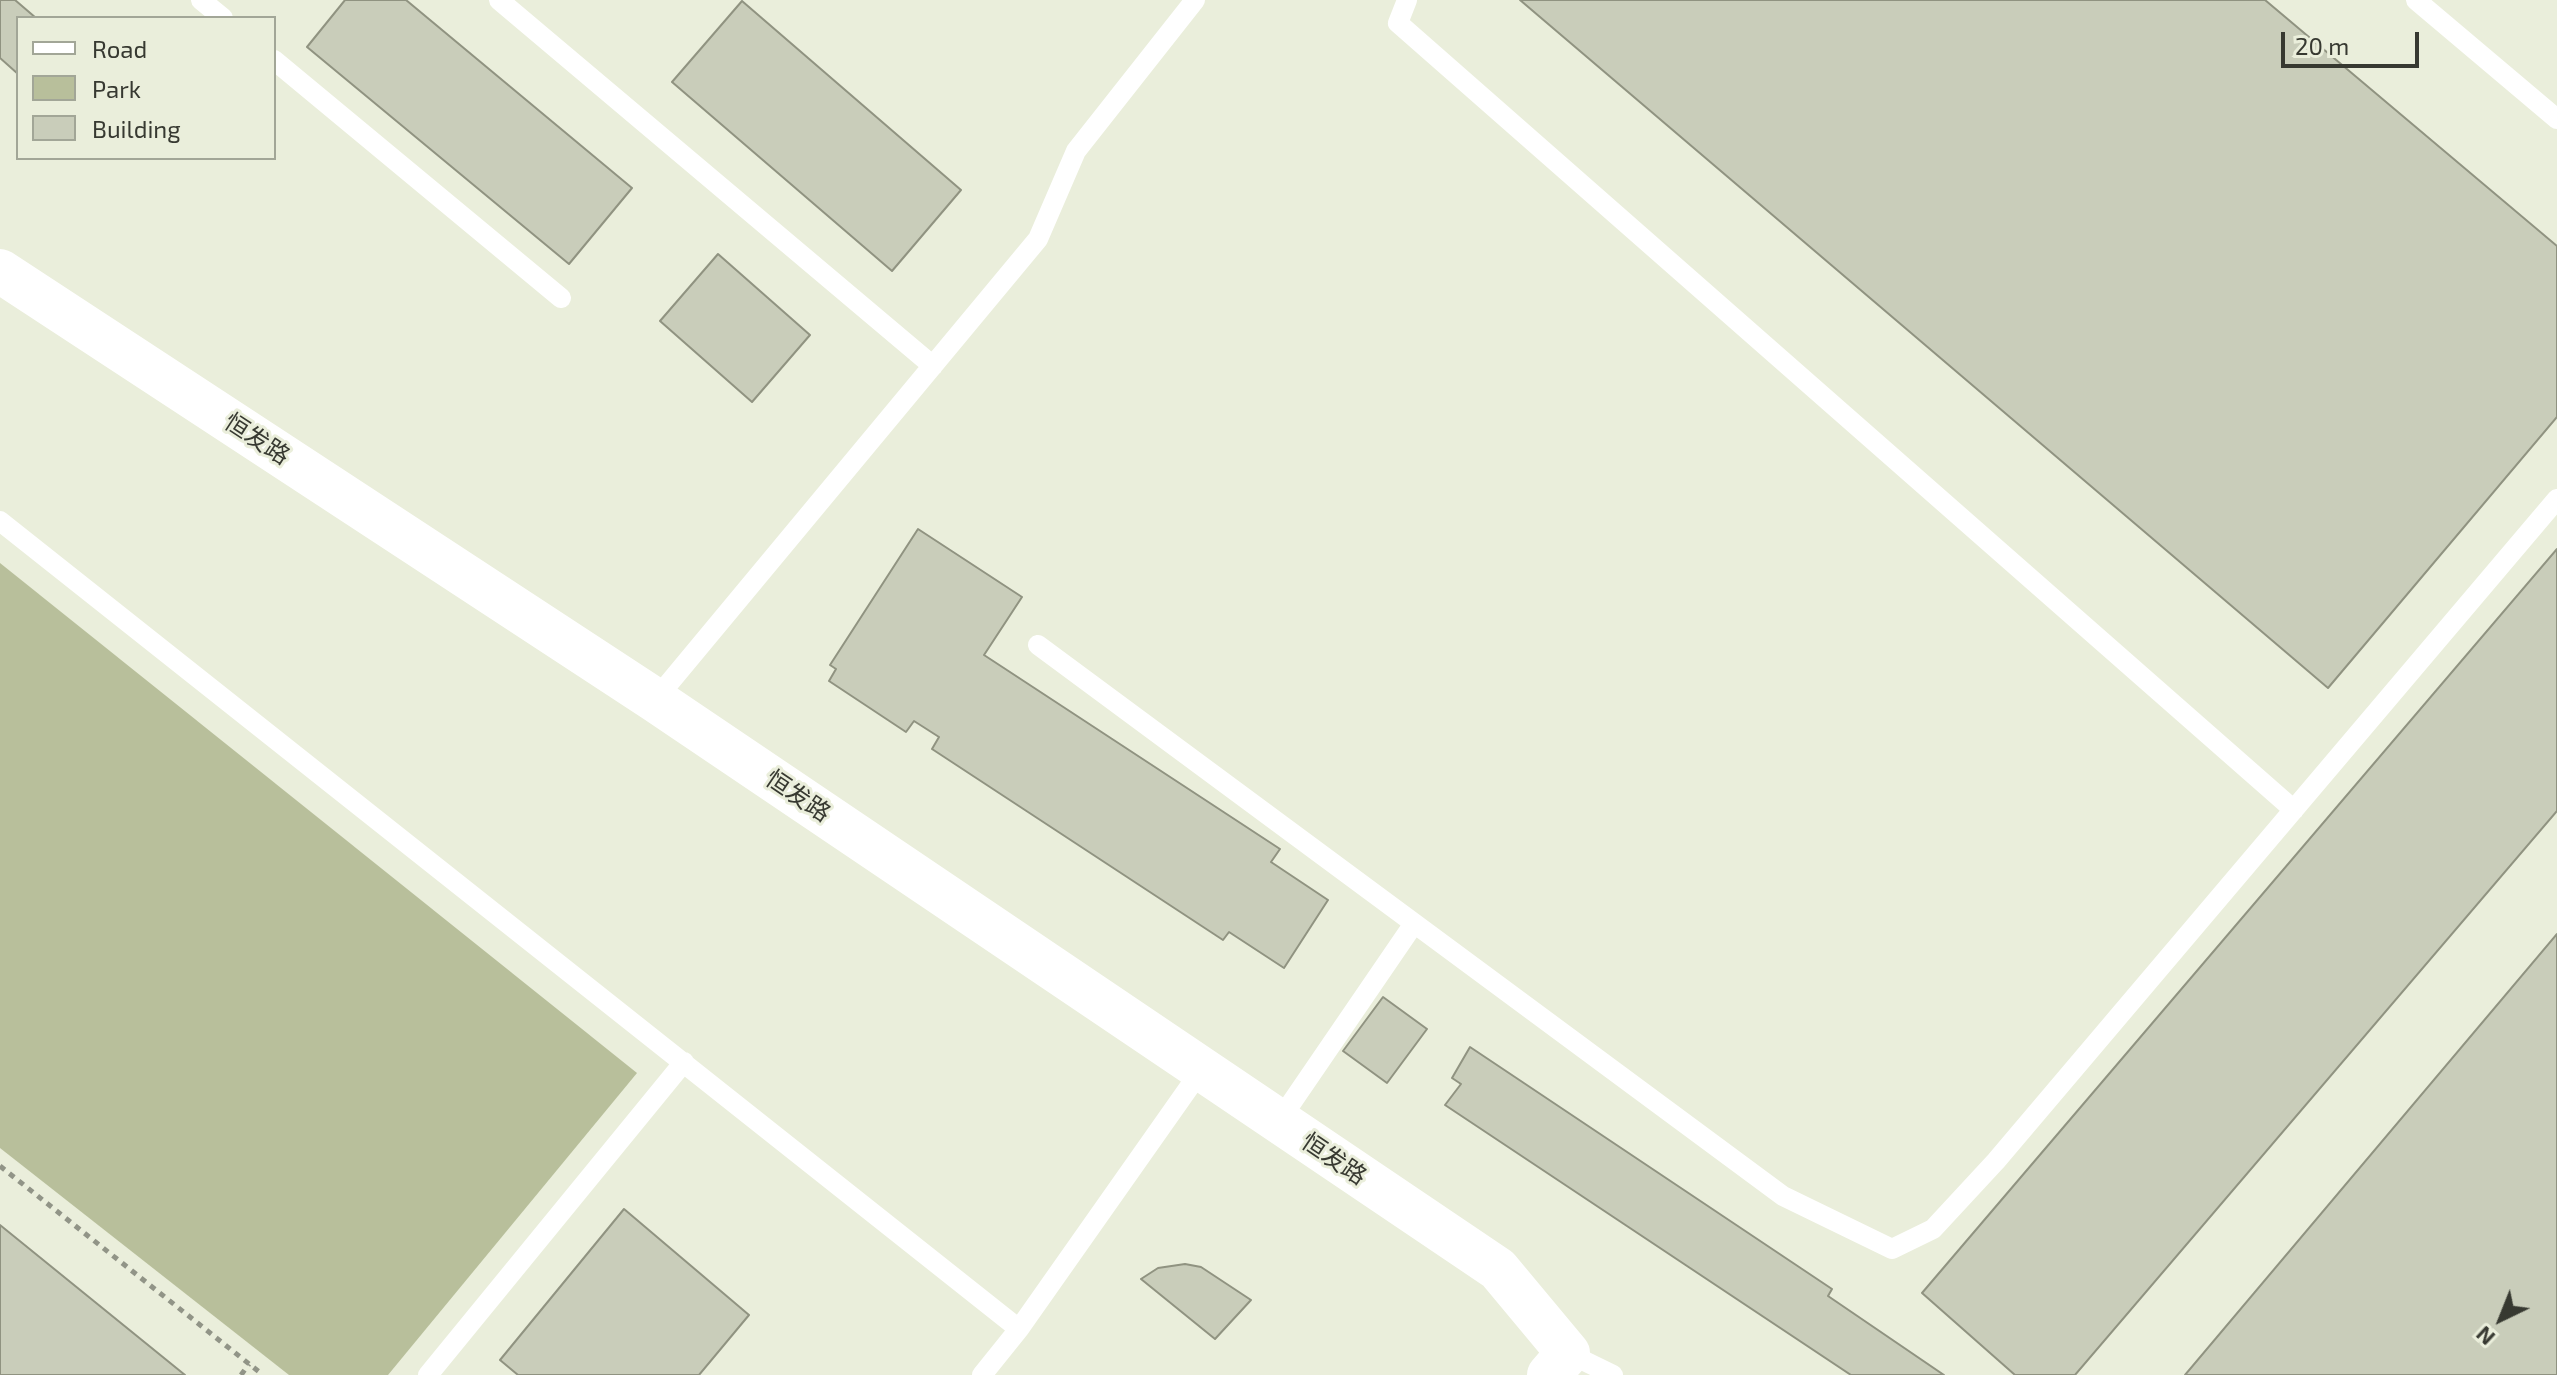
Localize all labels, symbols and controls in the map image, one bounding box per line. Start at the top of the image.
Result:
legend [16,16,276,160]
scale bar [2285,16,2423,66]
text: 20 m [2295,31,2349,60]
text: Road [92,34,147,63]
text: Park [92,74,141,103]
text: Building [92,114,181,143]
street label: 恒发路 [219,407,295,471]
street label: 恒发路 [760,764,836,828]
street label: 恒发路 [1296,1127,1372,1191]
north arrow [2461,1279,2541,1359]
text: N [2470,1322,2499,1351]

